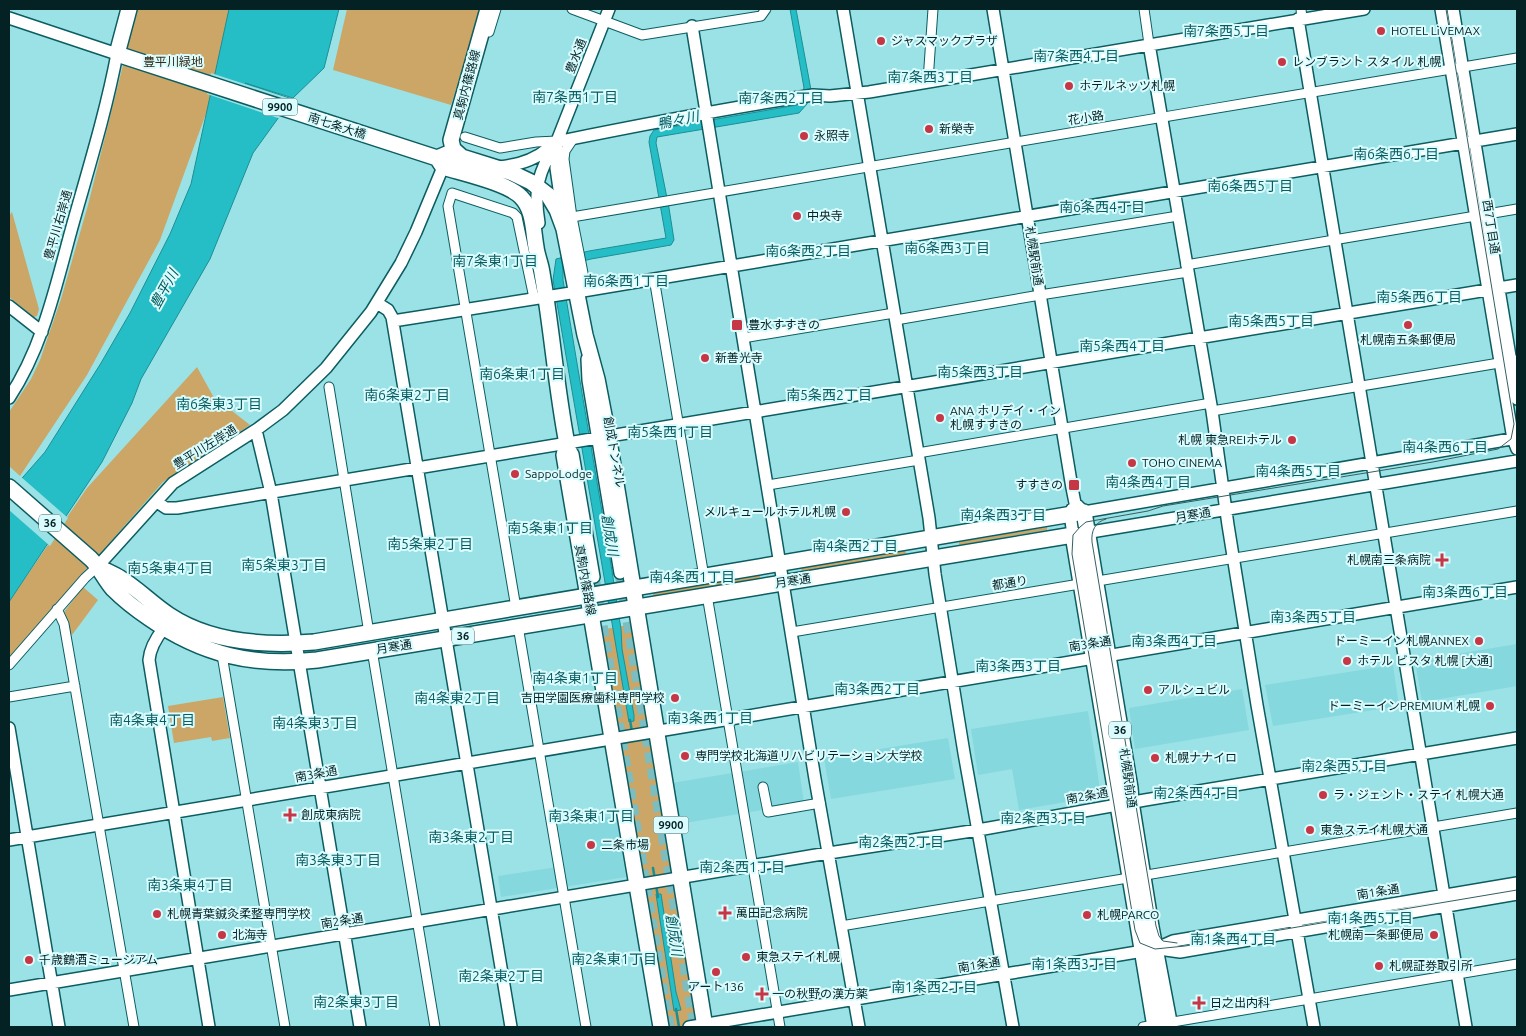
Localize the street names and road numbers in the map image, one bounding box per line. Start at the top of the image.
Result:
street label: 豊水通 [563,37,588,75]
street label: 真駒内篠路線 [451,48,482,121]
road number: 9900 [262,98,298,115]
street label: 花小路 [1067,108,1105,127]
street label: 南七条大橋 [307,110,368,141]
street label: 豊平川右岸通 [41,188,74,261]
street label: 西7丁目通 [1481,199,1502,255]
street label: 札幌駅前通 [1023,225,1046,287]
street label: 創成トンネル [602,415,627,488]
street label: 豊平川左岸通 [171,422,239,471]
street label: 月寒通 [1174,505,1212,524]
road number: 36 [39,514,61,532]
street label: 真駒内篠路線 [573,543,598,617]
street label: 月寒通 [774,571,812,590]
street label: 都通り [991,573,1029,592]
road number: 36 [452,628,474,644]
street label: 南3条通 [1068,634,1112,653]
street label: 月寒通 [375,637,413,656]
road number: 36 [1109,722,1131,738]
street label: 札幌駅前通 [1118,747,1139,809]
street label: 南3条通 [294,763,338,784]
street label: 南2条通 [1065,785,1109,806]
road number: 9900 [654,816,688,834]
street label: 南1条通 [1356,882,1400,901]
street label: 南2条通 [320,911,364,930]
street label: 南1条通 [957,955,1001,974]

